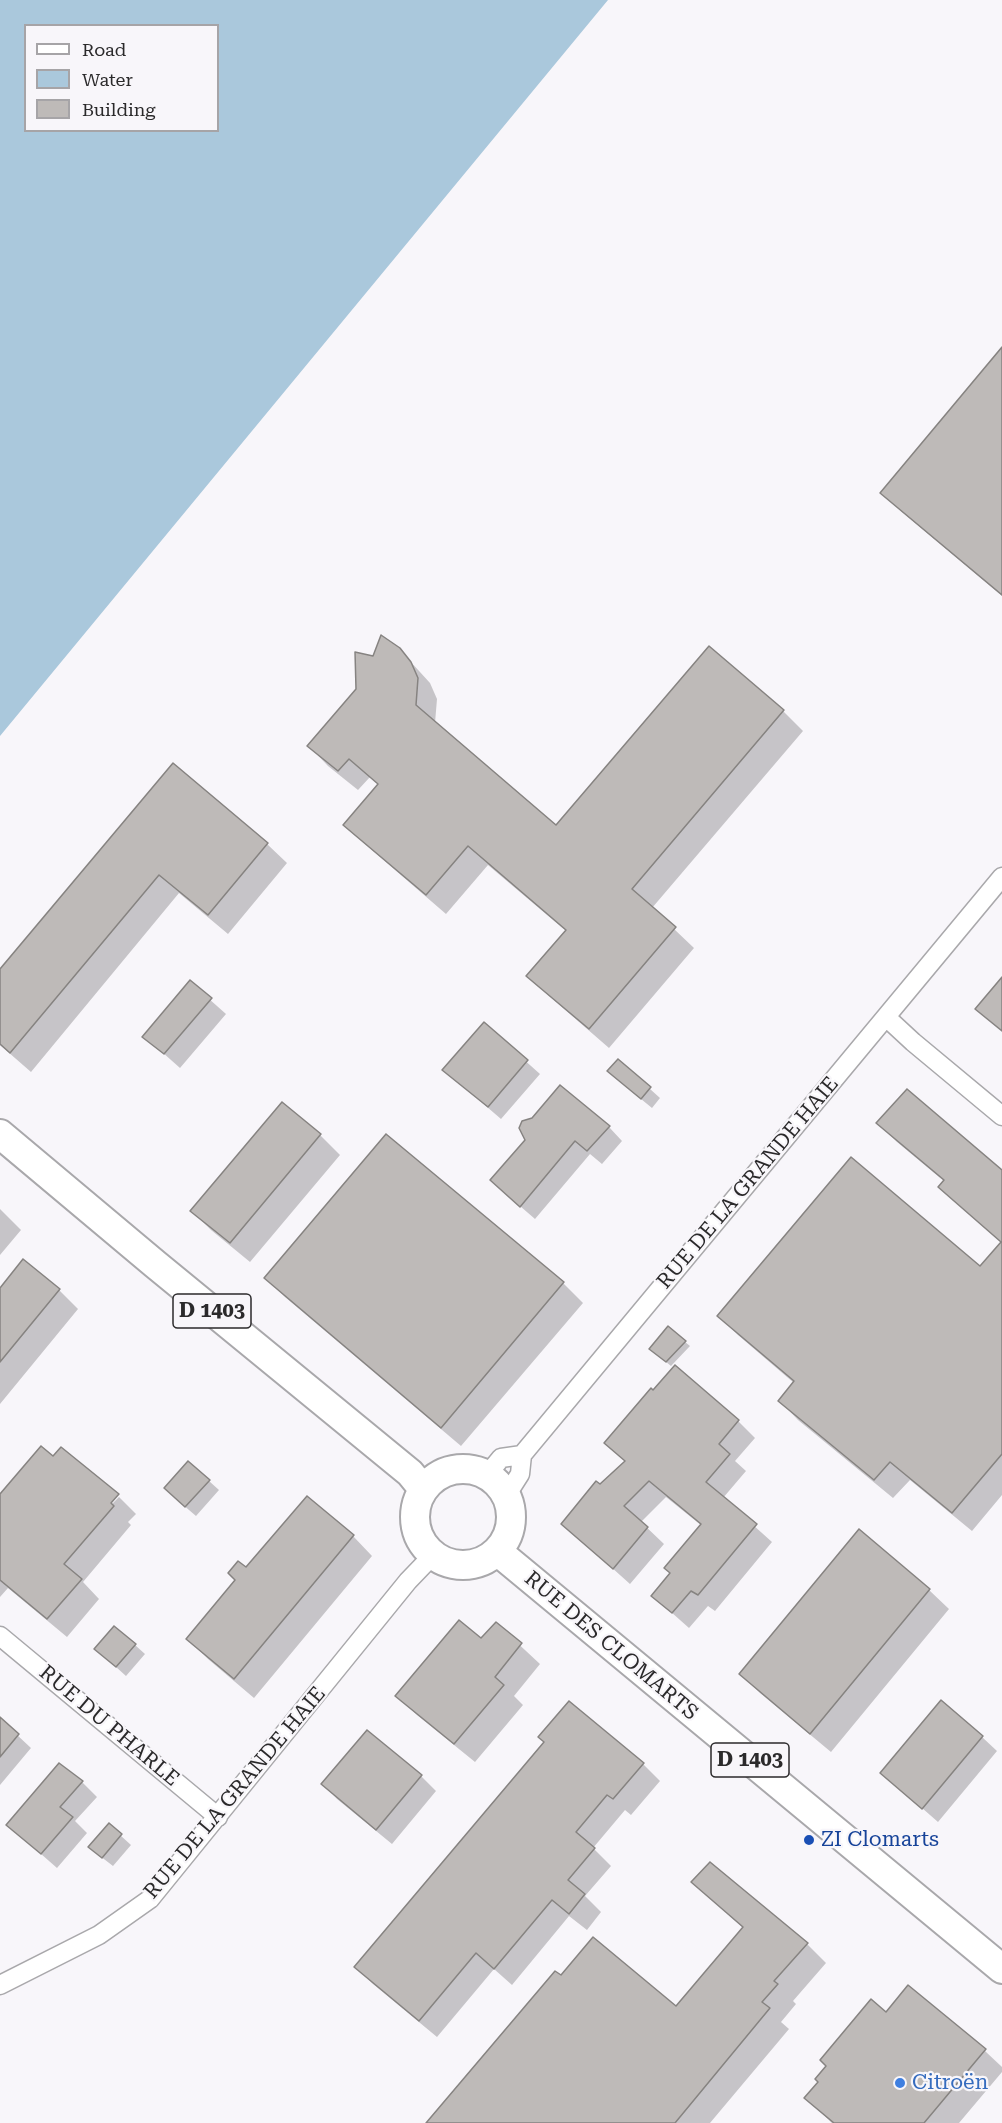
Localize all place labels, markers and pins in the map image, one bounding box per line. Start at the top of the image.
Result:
place label: ZI Clomarts [821,1827,939,1853]
marker: ZI Clomarts [802,1833,816,1847]
place label: Citroën [912,2070,988,2096]
marker: Citroën [893,2076,907,2090]

